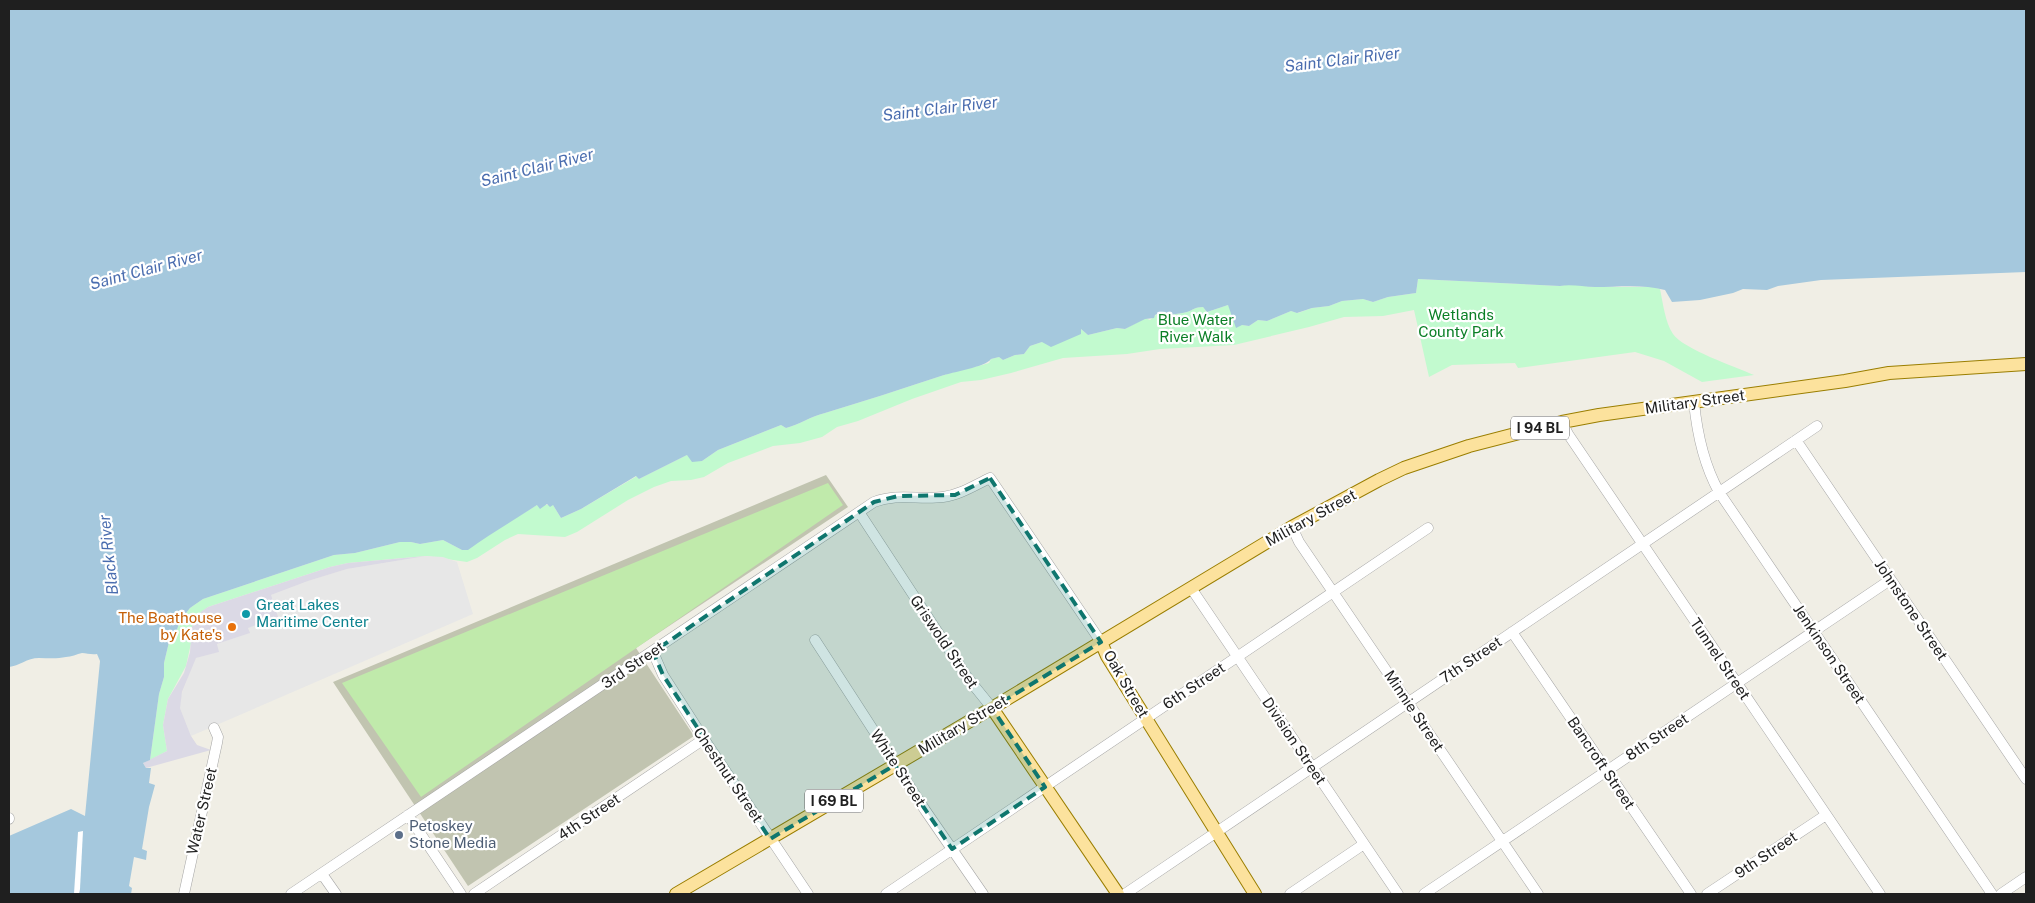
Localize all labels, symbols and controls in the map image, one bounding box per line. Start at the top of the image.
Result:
water label: Saint Clair River [1283,43,1402,76]
water label: Saint Clair River [881,92,1000,125]
water label: Saint Clair River [479,144,597,191]
water label: Saint Clair River [88,245,205,294]
park label: Wetlands County Park [1418,306,1504,340]
park label: Blue Water River Walk [1158,311,1234,345]
street label: Military Street [1644,386,1746,417]
road number: I 94 BL [1511,416,1569,439]
street label: Military Street [1263,486,1359,549]
water label: Black River [95,513,122,596]
street label: Johnstone Street [1871,556,1951,663]
street label: Griswold Street [907,592,982,692]
place label: Great Lakes Maritime Center [256,596,369,630]
street label: Jenkinson Street [1790,601,1869,707]
marker: Great Lakes Maritime Center [240,608,252,620]
place label: The Boathouse by Kate's [118,609,222,643]
street label: Tunnel Street [1687,615,1754,703]
marker: The Boathouse by Kate's [226,621,238,633]
street label: 7th Street [1437,633,1505,686]
street label: 3rd Street [598,637,667,692]
street label: Oak Street [1100,647,1153,721]
street label: 6th Street [1159,659,1228,713]
street label: Minnie Street [1381,667,1448,755]
street label: Military Street [915,691,1010,758]
street label: Division Street [1259,694,1330,788]
street label: 8th Street [1622,709,1691,764]
street label: Bancroft Street [1564,713,1639,812]
street label: Chestnut Street [690,724,767,826]
street label: White Street [867,726,930,809]
street label: Water Street [183,765,220,856]
street label: 4th Street [554,789,623,844]
road number: I 69 BL [805,789,863,812]
place label: Petoskey Stone Media [409,817,496,851]
street label: 9th Street [1731,828,1800,882]
marker: Petoskey Stone Media [393,829,405,841]

